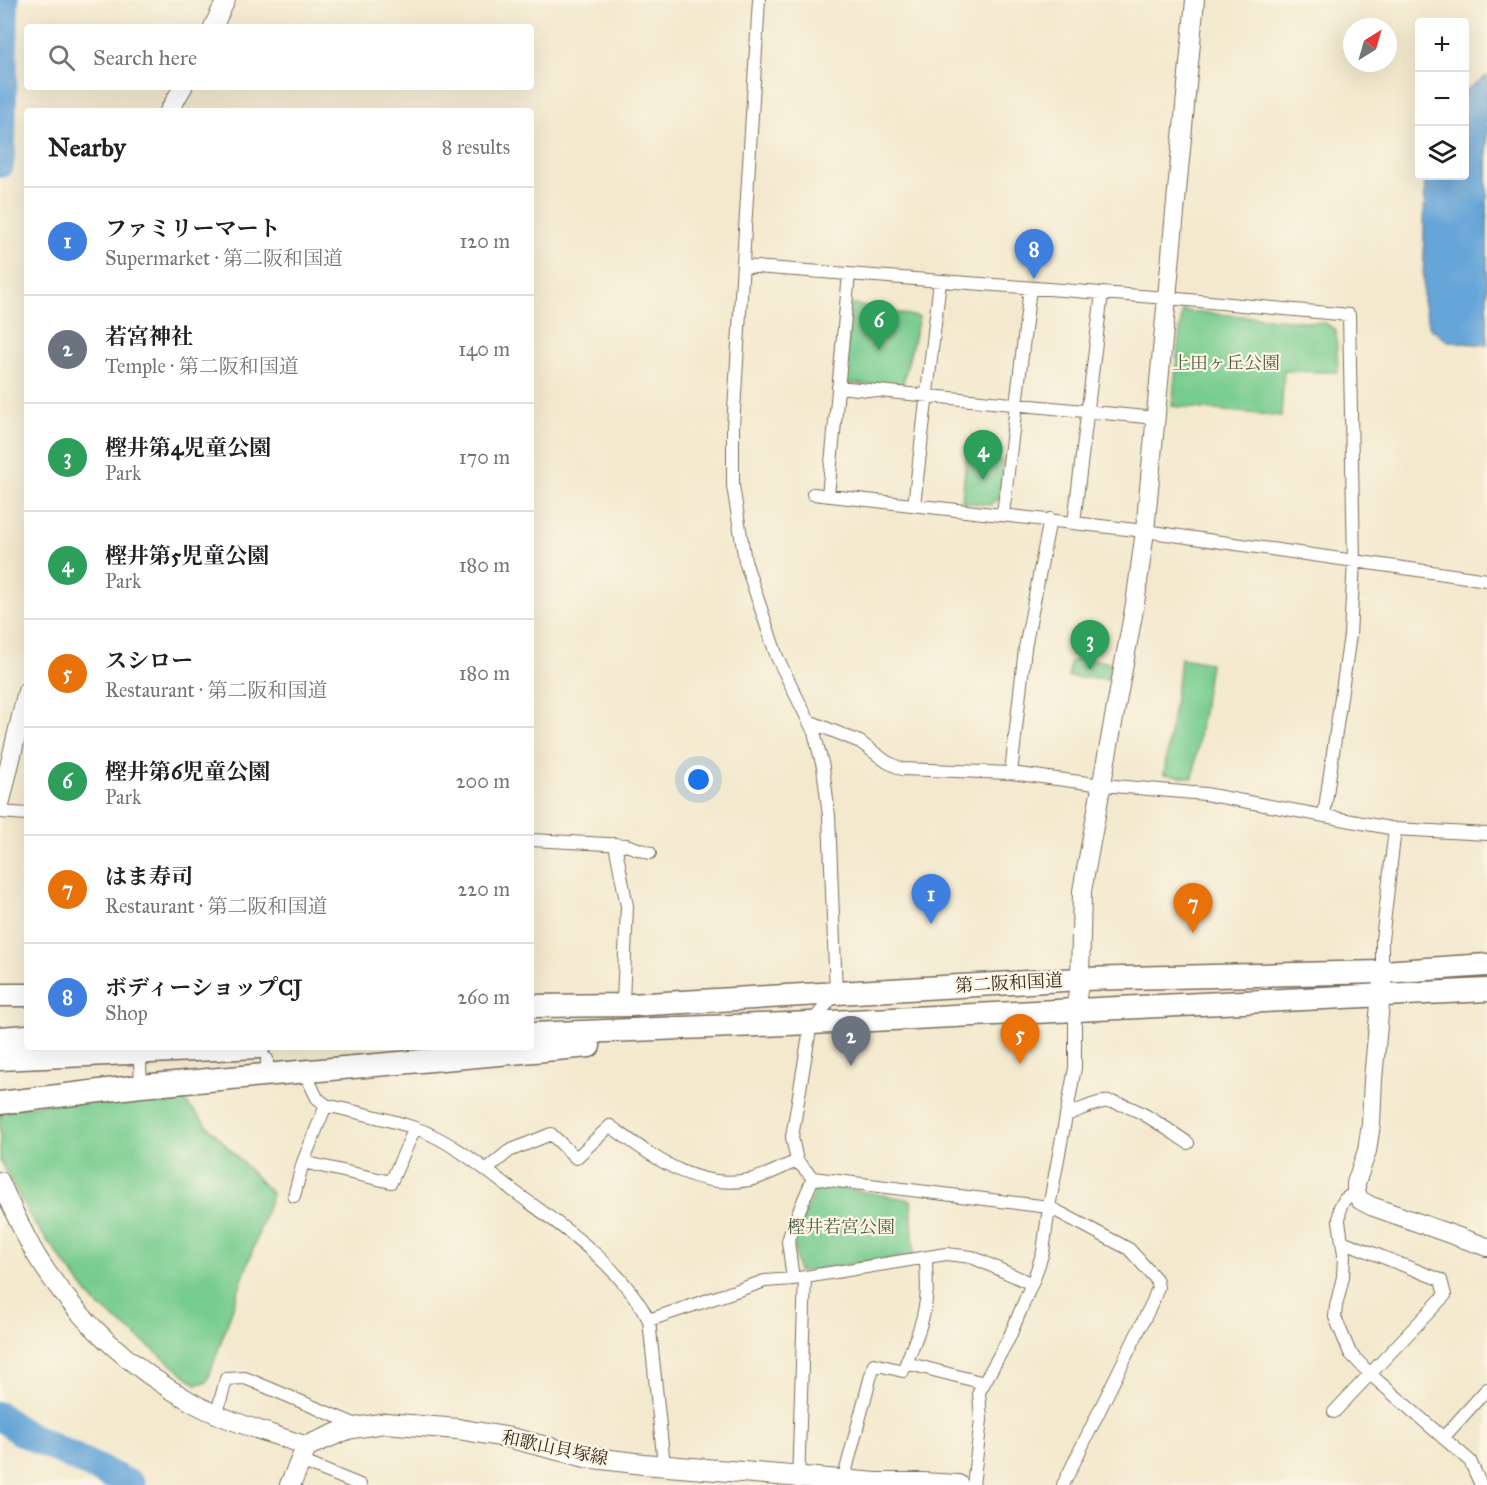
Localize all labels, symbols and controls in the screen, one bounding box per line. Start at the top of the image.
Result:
north arrow [1343,18,1397,72]
map controls [1415,18,1469,180]
button: + [1415,18,1469,72]
search box [24,24,534,90]
icon: search [45,41,78,74]
text: Search here [93,44,197,71]
button: − [1415,72,1469,126]
button: layers [1415,126,1469,180]
text: Nearby [48,131,126,163]
text: 8 results [442,135,510,159]
text: ファミリーマート [105,215,281,242]
text: 1 [64,229,71,253]
text: 120 m [459,229,510,253]
pin: 8 [1014,230,1054,279]
text: Supermarket · 第二阪和国道 [105,246,343,270]
pin: 6 [860,300,898,350]
text: 若宮神社 [105,323,193,350]
text: 2 [63,337,72,361]
text: 140 m [458,337,510,361]
park label: 上田ヶ丘公園 [1172,352,1280,374]
text: Temple · 第二阪和国道 [105,354,299,378]
pin: 4 [964,430,1002,480]
text: 樫井第4児童公園 [105,434,271,461]
text: 3 [64,445,72,469]
text: 170 m [459,445,510,469]
text: Park [105,461,141,485]
text: 樫井第5児童公園 [105,542,269,569]
text: 4 [62,553,73,577]
text: 180 m [459,553,510,577]
text: Park [105,569,141,593]
pin: 3 [1070,620,1110,670]
text: スシロー [105,647,193,674]
text: 5 [63,661,72,685]
text: 180 m [459,661,510,685]
text: Restaurant · 第二阪和国道 [105,678,328,702]
text: 樫井第6児童公園 [105,758,270,785]
your location [684,765,713,794]
text: 6 [62,769,73,793]
text: 200 m [456,769,510,793]
text: Park [105,785,141,809]
text: はま寿司 [105,863,193,890]
pin: 1 [912,874,950,924]
text: 7 [62,877,73,901]
text: 220 m [458,877,510,901]
pin: 7 [1174,884,1212,933]
text: Restaurant · 第二阪和国道 [105,894,328,918]
street label: 第二阪和国道 [954,969,1064,997]
text: ボディーショップCJ [105,974,302,1001]
text: 8 [62,985,73,1009]
text: 260 m [457,985,510,1009]
text: Shop [105,1001,148,1025]
pin: 5 [1000,1014,1040,1064]
pin: 2 [832,1016,870,1066]
park label: 樫井若宮公園 [787,1216,895,1238]
street label: 和歌山貝塚線 [500,1426,610,1470]

